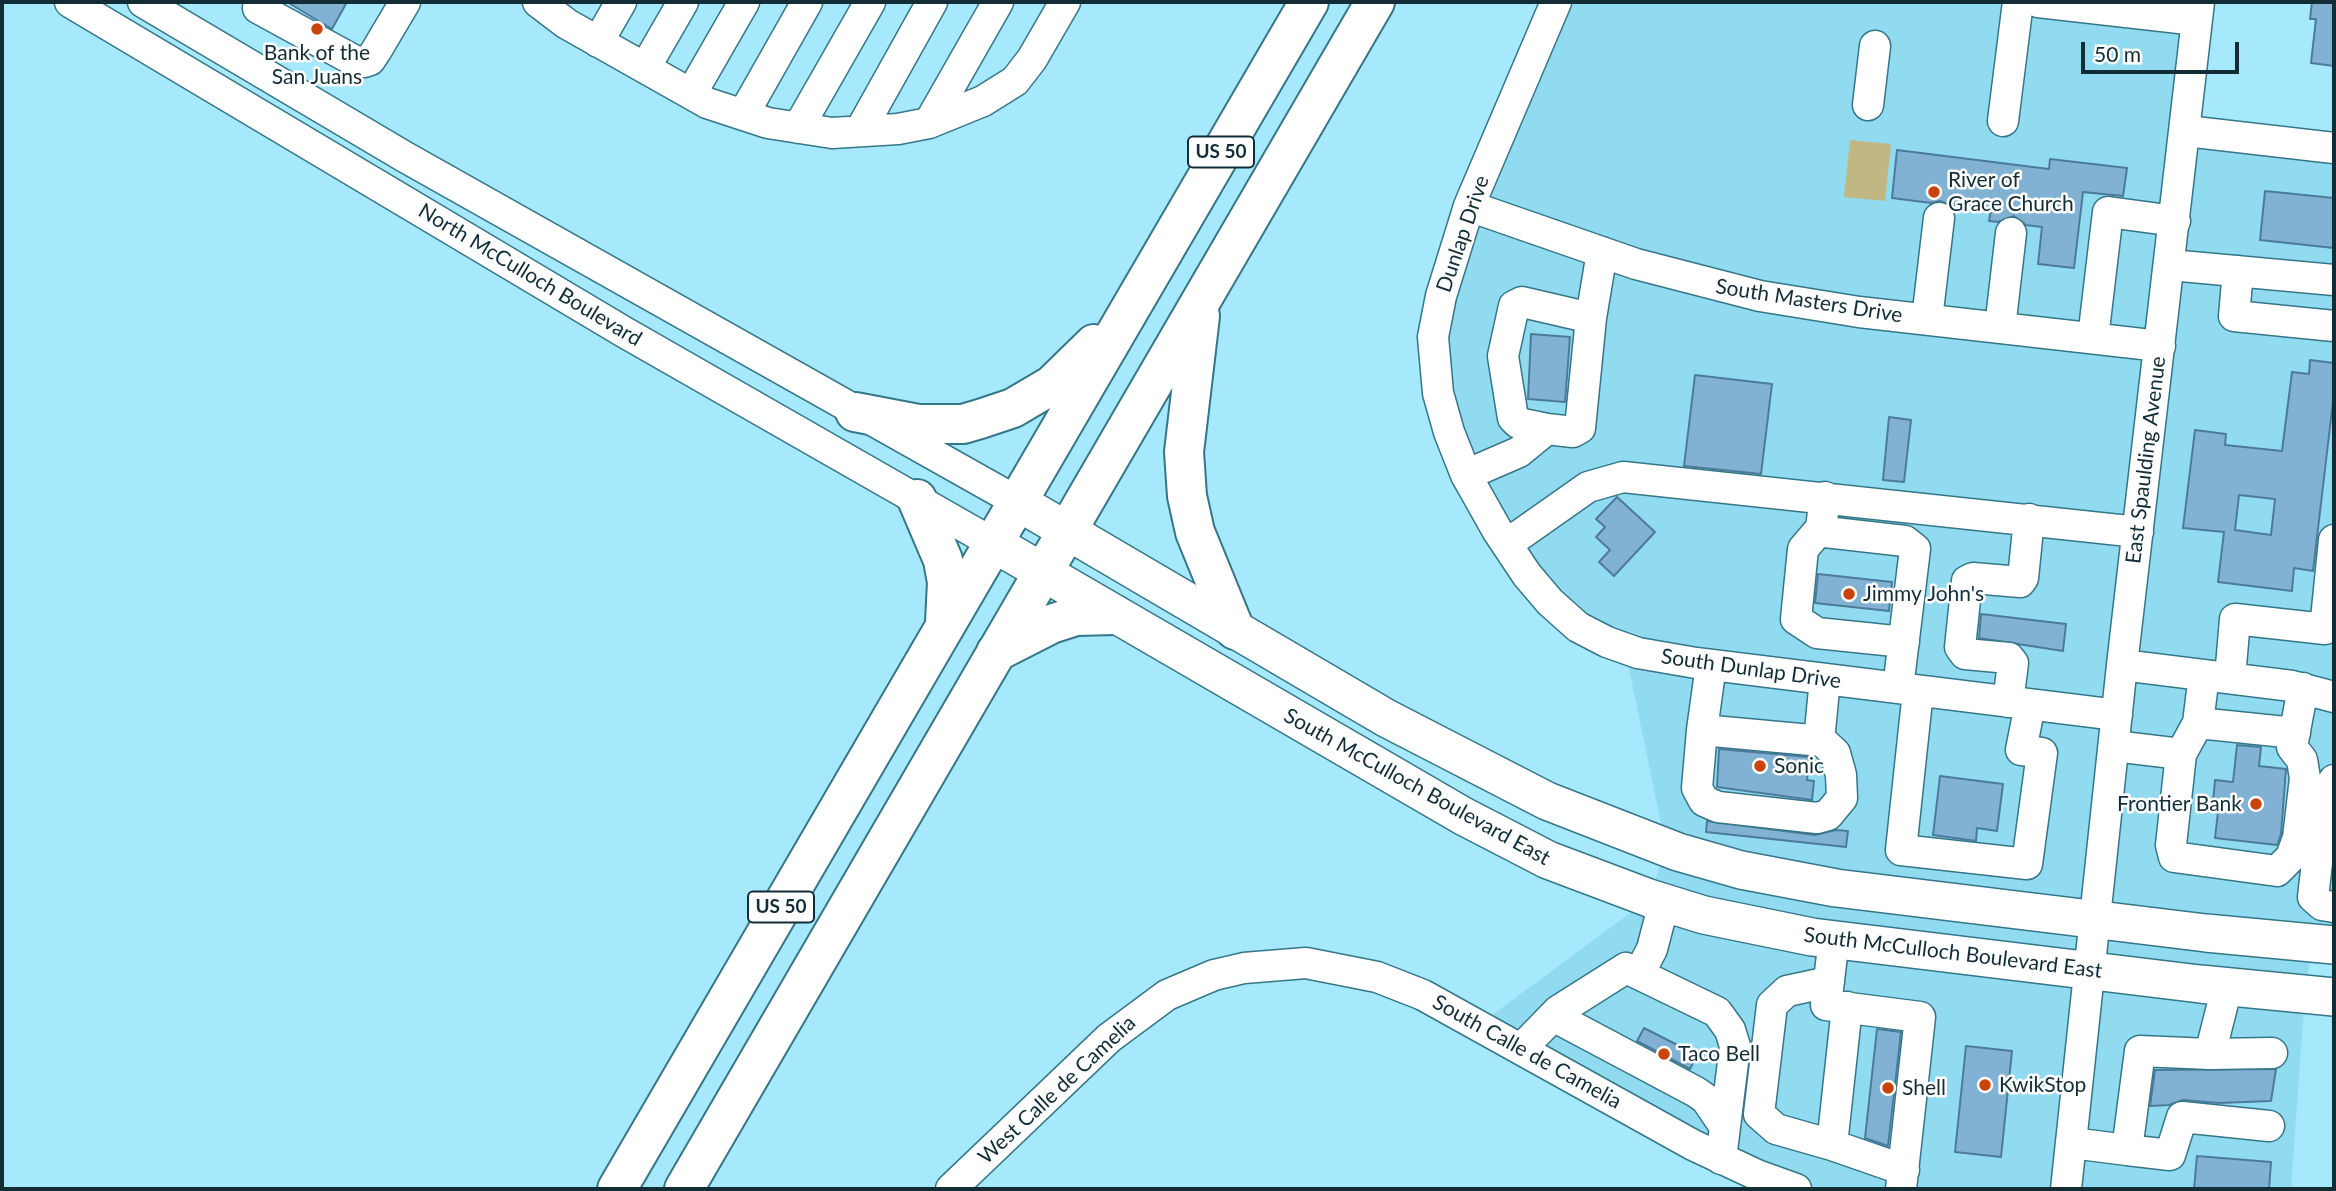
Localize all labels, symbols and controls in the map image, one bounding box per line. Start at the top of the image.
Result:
marker: Bank of the San Juans [309,21,325,37]
scale bar [2084,28,2242,72]
place label: Bank of the San Juans [264,40,370,90]
text: 50 m [2094,41,2141,66]
road number: US 50 [1188,136,1254,168]
place label: River of Grace Church [1948,167,2074,217]
street label: Dunlap Drive [1431,172,1495,296]
marker: River of Grace Church [1926,184,1942,200]
street label: North McCulloch Boulevard [414,198,646,352]
street label: South Masters Drive [1714,274,1904,328]
street label: East Spaulding Avenue [2121,355,2171,565]
place label: Jimmy John's [1863,581,1984,607]
marker: Jimmy John's [1841,586,1857,602]
street label: South Dunlap Drive [1659,644,1843,694]
street label: South McCulloch Boulevard East [1280,703,1554,871]
place label: Sonic [1774,753,1824,779]
marker: Sonic [1752,758,1768,774]
place label: Frontier Bank [2117,791,2242,817]
marker: Frontier Bank [2248,796,2264,812]
road number: US 50 [748,892,814,923]
street label: South McCulloch Boulevard East [1802,922,2104,984]
street label: South Calle de Camelia [1428,990,1626,1114]
street label: West Calle de Camelia [973,1011,1141,1169]
place label: Taco Bell [1678,1041,1760,1067]
marker: Taco Bell [1656,1046,1672,1062]
place label: KwikStop [1999,1072,2086,1098]
place label: Shell [1902,1075,1946,1101]
marker: KwikStop [1977,1077,1993,1093]
marker: Shell [1880,1080,1896,1096]

